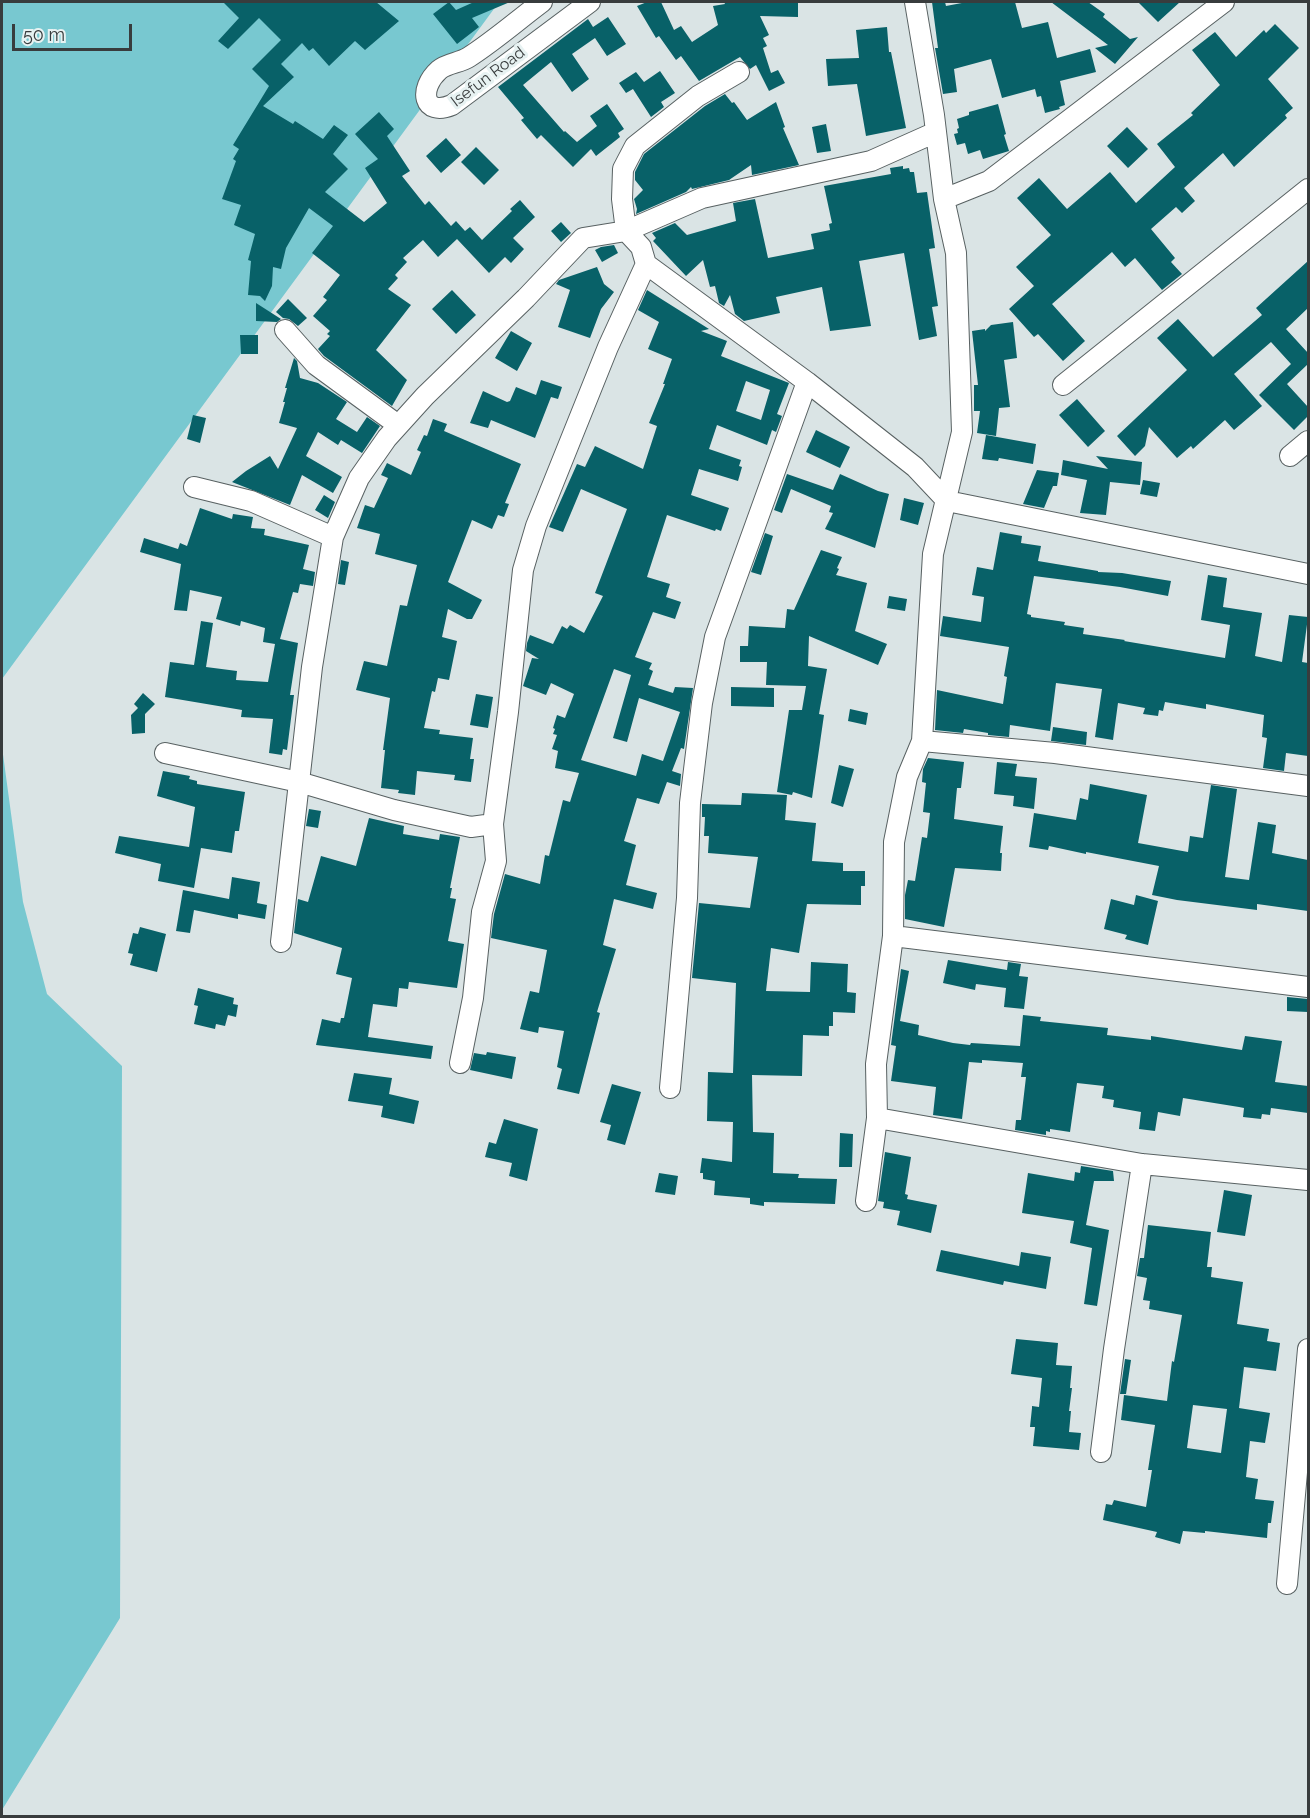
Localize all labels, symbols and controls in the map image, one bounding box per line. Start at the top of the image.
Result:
scale bar [15,12,135,50]
text: 50 m [23,24,65,45]
street label: Isefun Road [447,43,529,111]

